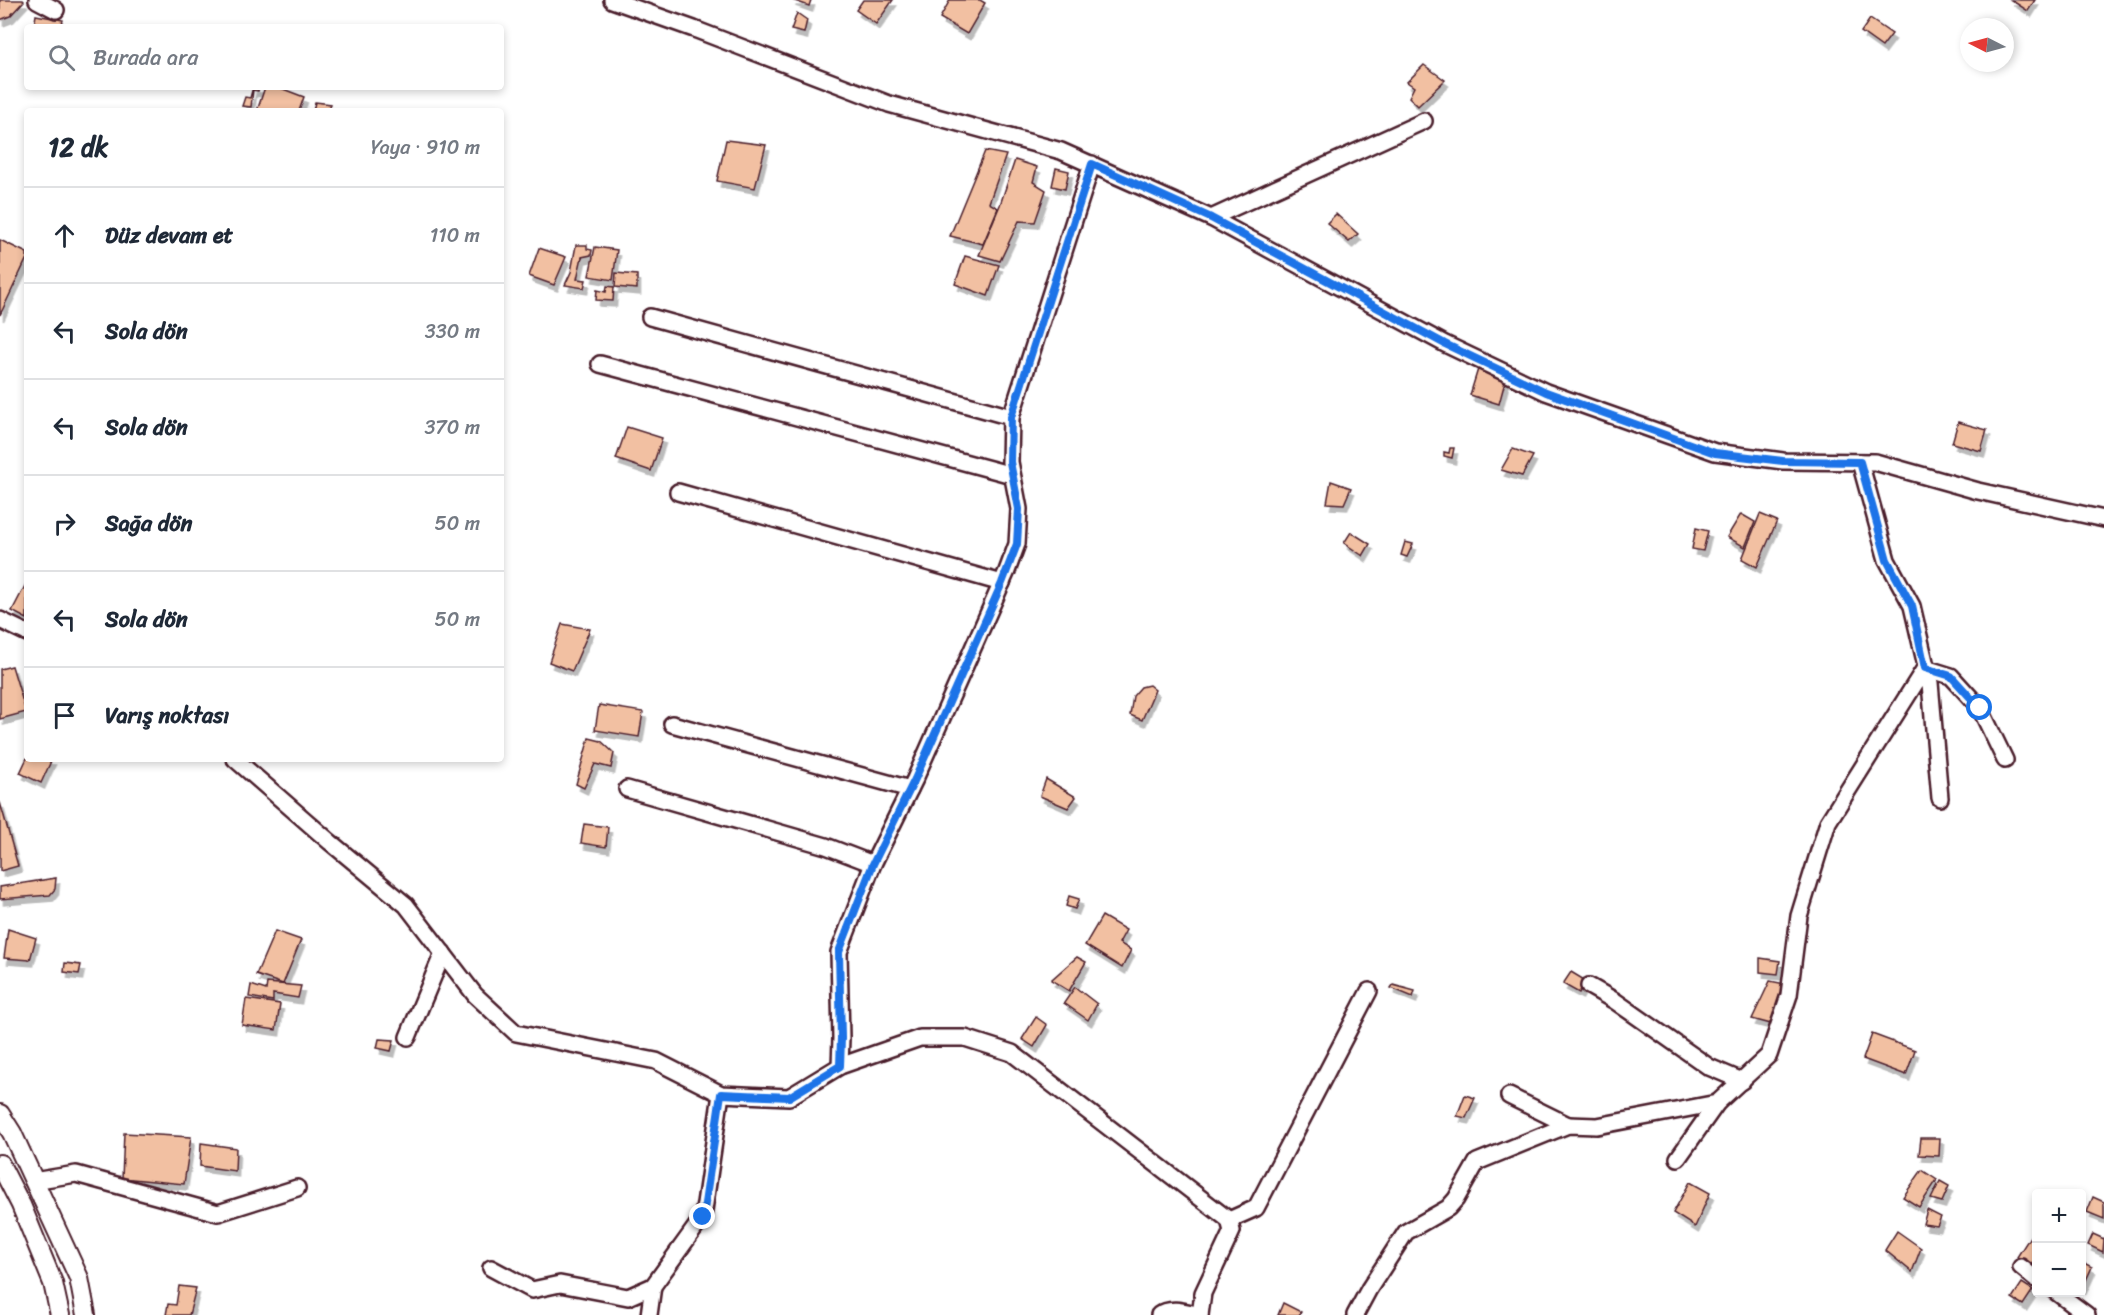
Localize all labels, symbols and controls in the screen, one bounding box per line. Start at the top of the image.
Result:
north arrow [1960,18,2014,72]
search box [24,24,504,90]
text: Burada ara [93,38,198,77]
icon: search [45,41,78,74]
text: 12 dk [48,124,108,170]
text: Yaya · 910 m [371,130,480,165]
text: Düz devam et [105,216,233,255]
text: 110 m [430,218,480,253]
icon: ahead [48,219,81,252]
text: Sola dön [105,312,188,351]
text: 330 m [425,314,480,349]
icon: left [48,315,81,348]
text: Sola dön [105,408,188,447]
text: 370 m [424,410,480,445]
icon: left [48,411,81,444]
text: Sağa dön [105,504,192,543]
text: 50 m [435,506,480,541]
icon: right [48,507,81,540]
text: Sola dön [105,600,188,639]
text: 50 m [435,602,480,637]
icon: left [48,603,81,636]
route start [1966,694,1992,720]
text: Varış noktası [105,696,229,735]
icon: arrive [48,699,81,732]
map controls [2032,1189,2086,1297]
button: + [2032,1189,2086,1243]
route end [689,1203,715,1229]
button: − [2032,1243,2086,1297]

